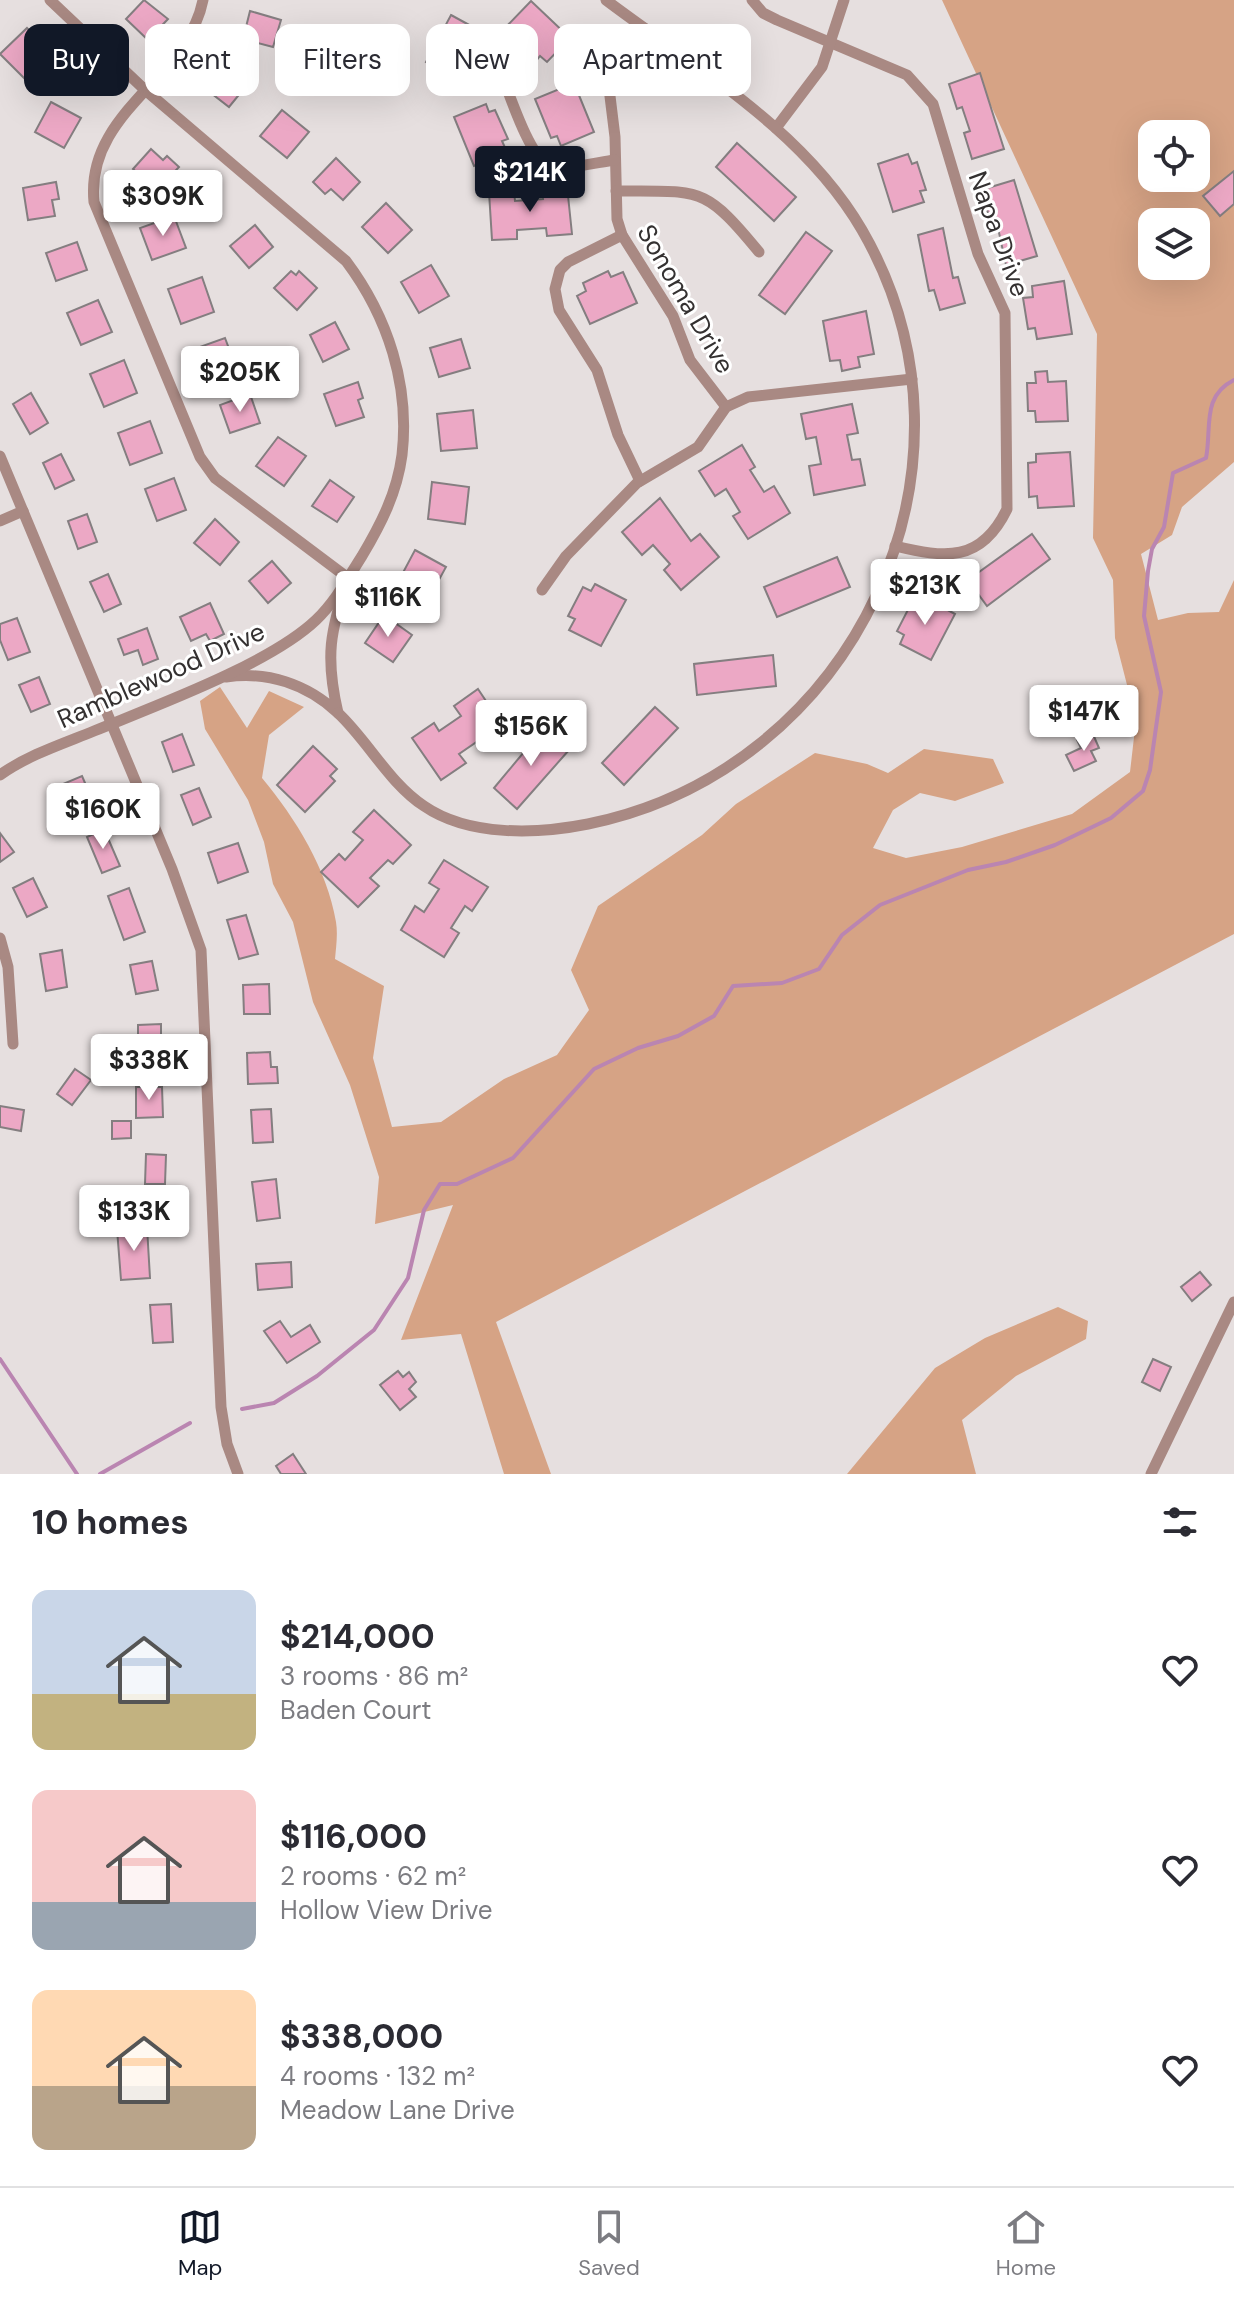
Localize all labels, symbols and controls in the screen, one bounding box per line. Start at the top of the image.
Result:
chip: Buy [24,24,129,96]
chip: Rent [145,24,259,96]
chip: Filters [275,24,410,96]
chip: New [426,24,538,96]
chip: Apartment [554,24,751,96]
map controls [1138,120,1210,280]
button: locate [1138,120,1210,192]
pin: $214K [474,146,586,214]
text: $214K [493,155,567,189]
street label: Napa Drive [961,167,1037,301]
pin: $309K [107,170,219,238]
text: $309K [121,179,205,213]
button: layers [1138,208,1210,280]
street label: Sonoma Drive [630,218,742,380]
pin: $205K [184,346,296,414]
text: $205K [199,355,281,389]
pin: $213K [869,559,981,627]
text: $213K [889,568,961,602]
pin: $116K [332,571,444,639]
text: $116K [354,580,422,614]
street label: Ramblewood Drive [52,614,270,736]
pin: $147K [1028,685,1140,753]
text: $147K [1047,694,1121,728]
pin: $156K [475,700,587,768]
text: $156K [494,709,568,743]
pin: $160K [47,783,159,851]
text: $160K [65,792,141,826]
pin: $338K [93,1034,205,1102]
text: $338K [109,1043,189,1077]
pin: $133K [78,1185,190,1253]
text: $133K [97,1194,171,1228]
text: 10 homes [32,1500,189,1545]
icon: filters [1158,1500,1202,1544]
text: $214,000 [280,1614,435,1659]
icon: home [96,1622,192,1718]
icon: heart [1158,1648,1202,1692]
text: 3 rooms · 86 m² [280,1659,468,1693]
text: Baden Court [280,1693,432,1727]
text: $116,000 [280,1814,427,1859]
icon: home [96,1822,192,1918]
icon: heart [1158,1848,1202,1892]
text: 2 rooms · 62 m² [280,1859,466,1893]
text: Hollow View Drive [280,1893,493,1927]
text: $338,000 [280,2014,443,2059]
icon: home [96,2022,192,2118]
icon: heart [1158,2048,1202,2092]
text: 4 rooms · 132 m² [280,2059,475,2093]
text: Meadow Lane Drive [280,2093,515,2127]
tab: Map [178,2205,222,2282]
tab: Saved [578,2205,640,2282]
tab: Home [996,2205,1056,2282]

